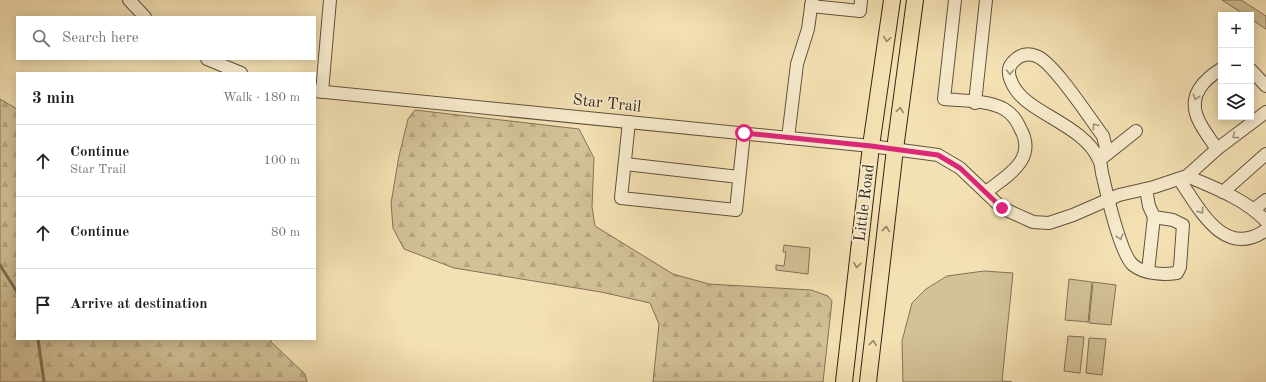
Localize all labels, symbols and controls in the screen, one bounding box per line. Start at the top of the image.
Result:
map controls [1218,12,1254,120]
button: + [1218,12,1254,48]
search box [16,16,316,60]
icon: search [30,27,52,49]
text: Search here [62,31,139,46]
one-way arrow [883,36,892,42]
button: − [1218,48,1254,84]
one-way arrow [1006,70,1014,76]
button: layers [1218,84,1254,120]
text: 3 min [32,90,75,107]
text: Walk · 180 m [223,91,300,104]
street label: Star Trail [572,92,642,116]
one-way arrow [1192,94,1201,101]
one-way arrow [895,107,904,113]
one-way arrow [1093,123,1100,130]
route start [735,124,753,142]
one-way arrow [1232,131,1239,139]
text: Continue [70,145,129,160]
icon: ahead [32,150,54,172]
text: 100 m [263,154,300,167]
text: Star Trail [70,163,126,176]
street label: Little Road [852,163,878,243]
route end [993,199,1011,217]
one-way arrow [1196,207,1204,214]
icon: ahead [32,222,54,244]
text: Continue [70,225,129,240]
text: 80 m [271,226,300,239]
one-way arrow [881,226,890,232]
one-way arrow [1115,233,1124,240]
one-way arrow [853,262,862,268]
icon: arrive [32,294,54,316]
text: Arrive at destination [70,297,208,312]
one-way arrow [868,340,877,346]

